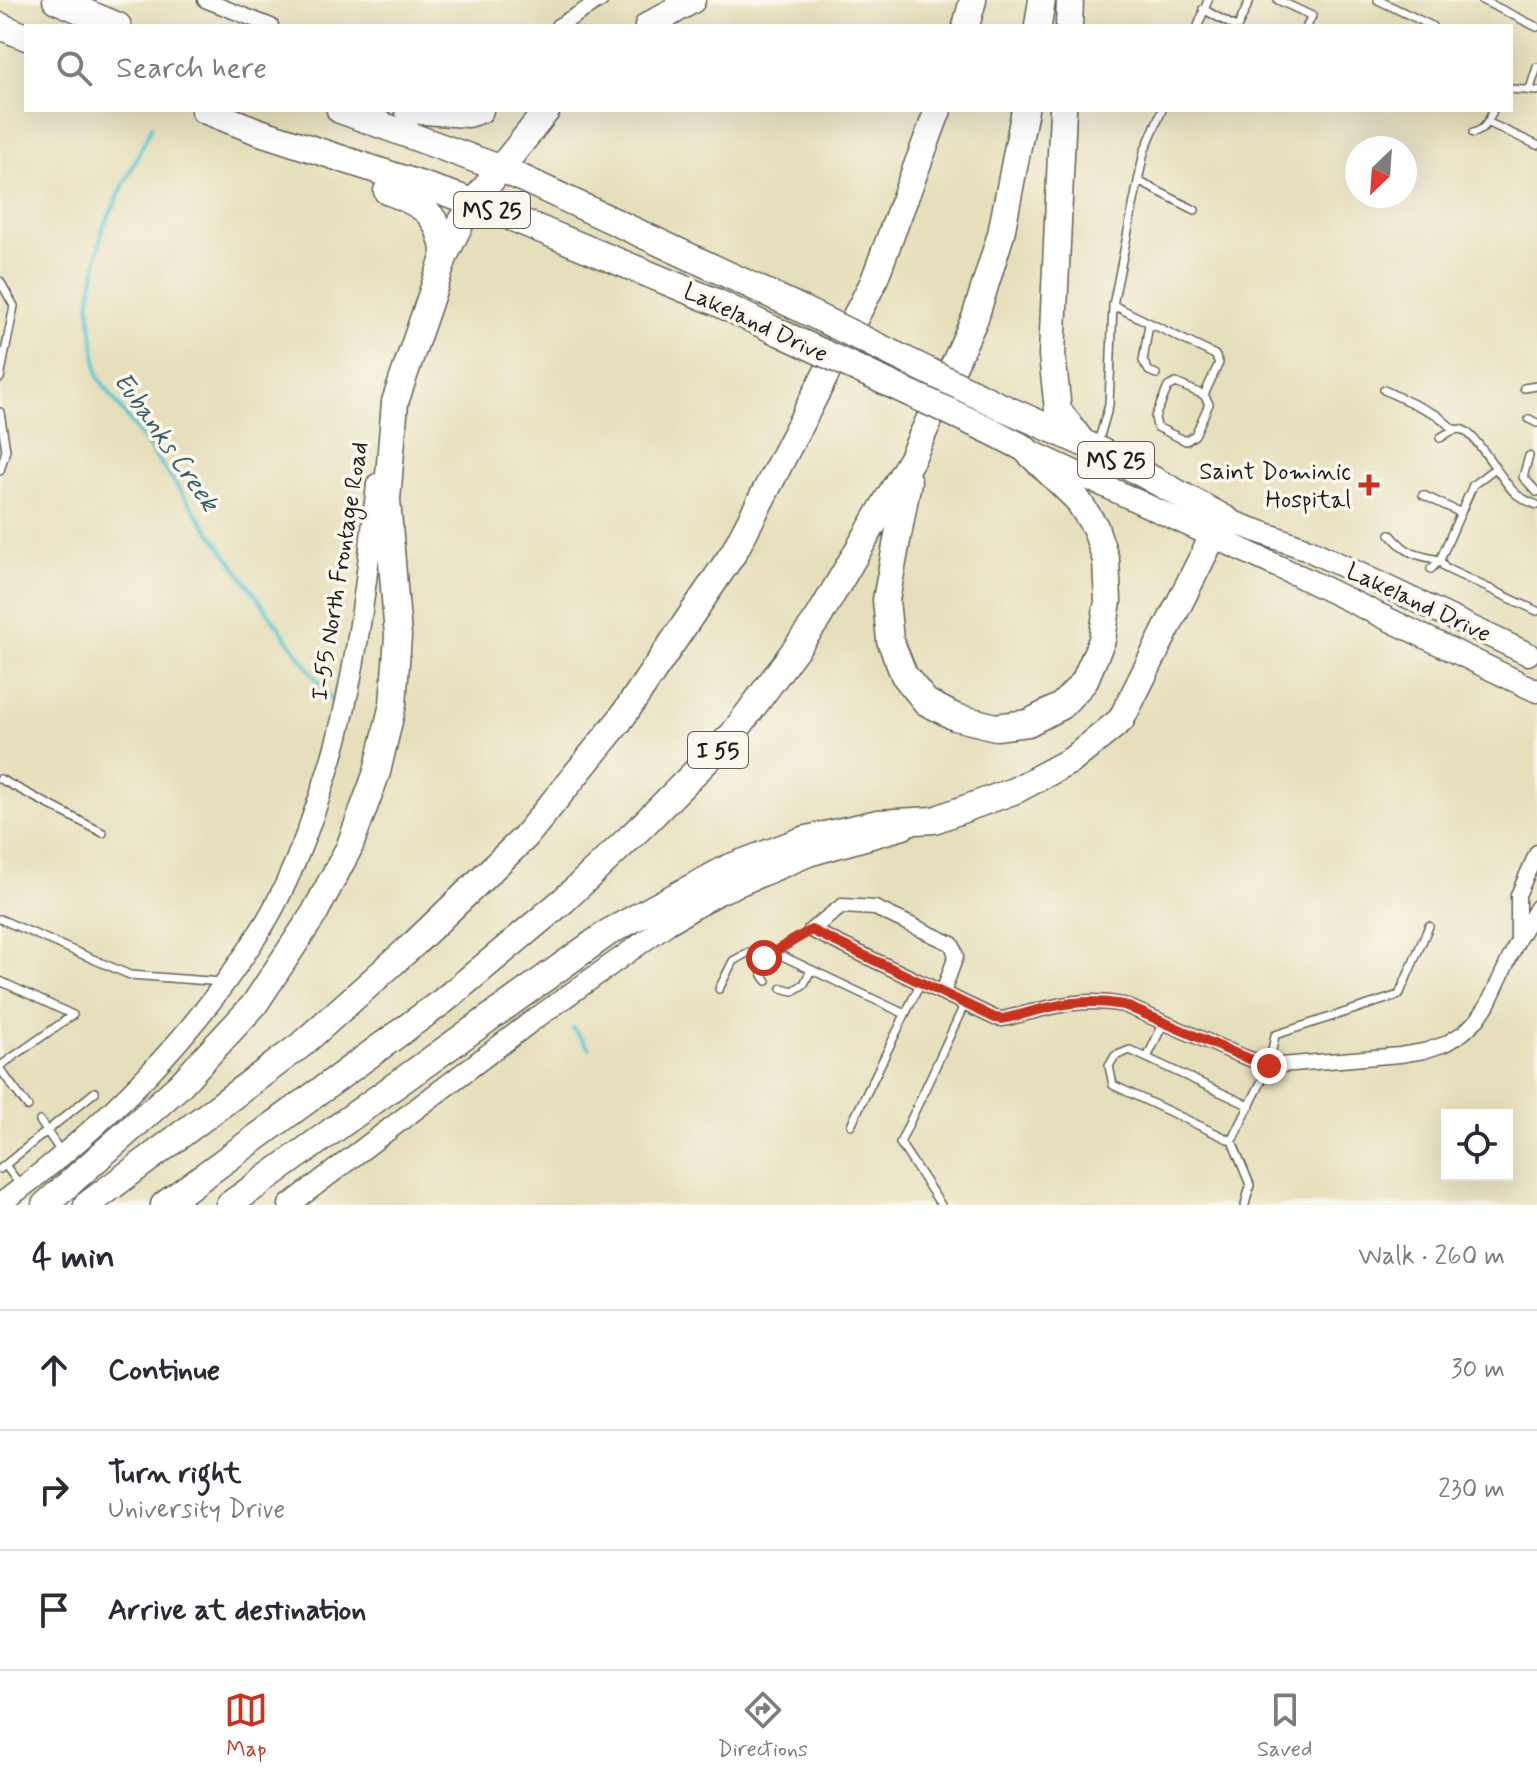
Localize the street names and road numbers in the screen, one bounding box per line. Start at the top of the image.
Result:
road number: MS 25 [454,192,530,228]
street label: Lakeland Drive [678,276,833,370]
street label: I-55 North Frontage Road [305,440,378,703]
road number: MS 25 [1078,442,1154,478]
street label: Lakeland Drive [1341,556,1496,650]
road number: I 55 [688,732,748,768]

